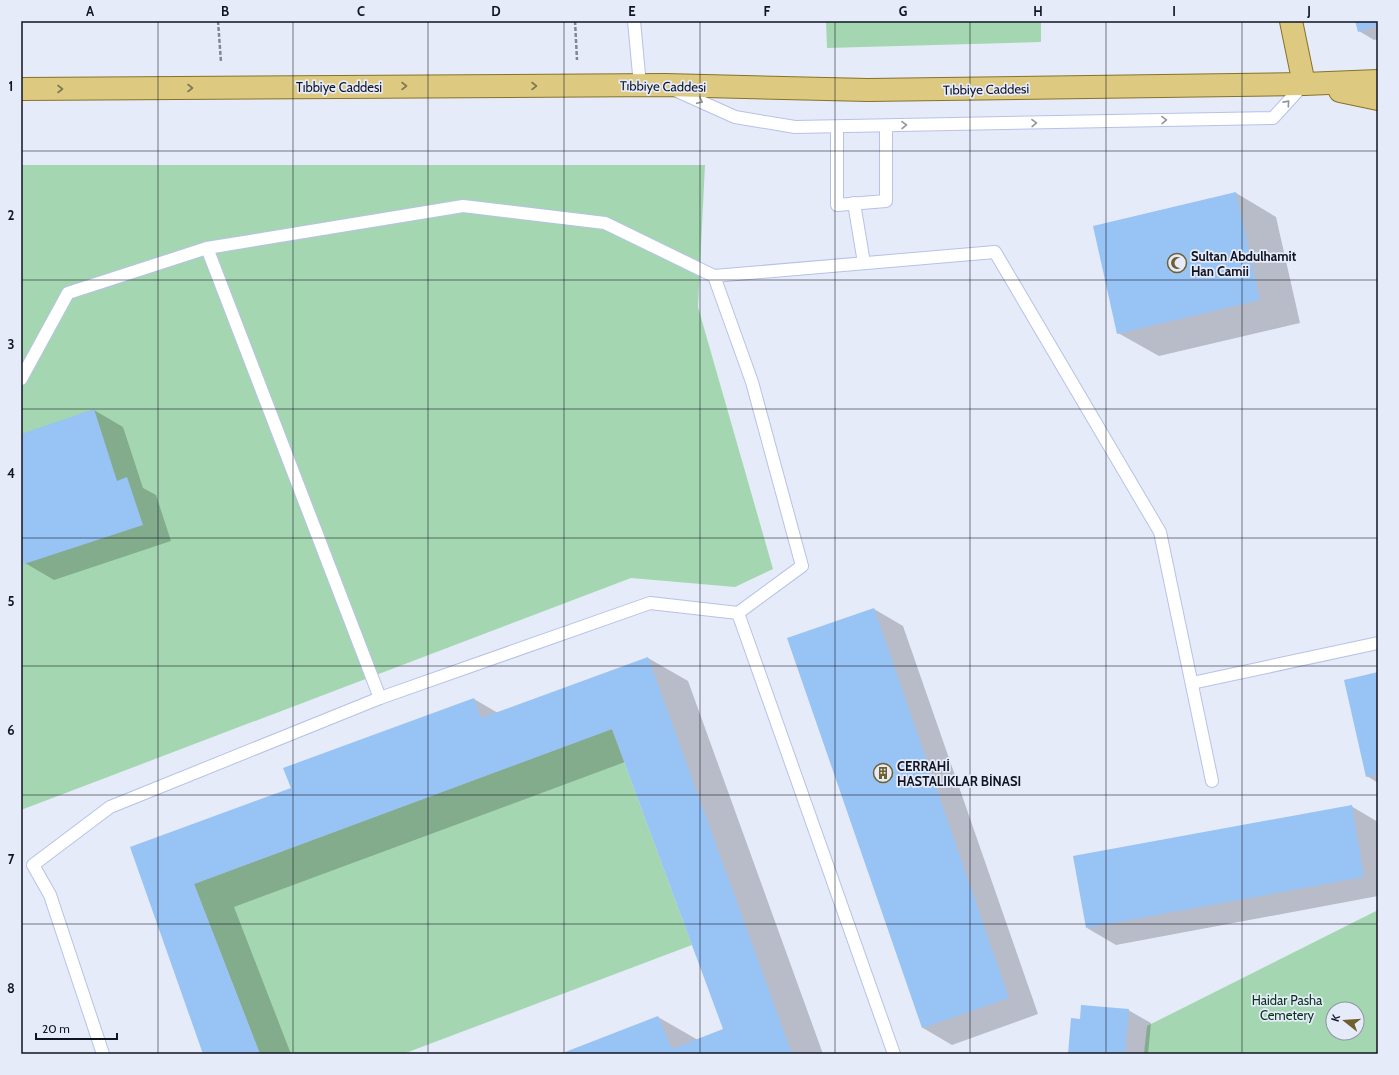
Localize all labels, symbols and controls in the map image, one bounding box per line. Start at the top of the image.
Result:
text: A [86,3,95,19]
text: B [221,3,229,19]
text: C [357,3,365,19]
text: D [491,3,501,19]
text: E [628,3,636,19]
text: F [764,3,771,19]
text: G [899,3,908,19]
text: H [1033,3,1043,19]
text: I [1172,3,1176,19]
text: J [1306,3,1311,19]
street label: Tıbbiye Caddesi [620,77,706,95]
text: 1 [9,78,13,94]
street label: Tıbbiye Caddesi [296,79,382,95]
street label: Tıbbiye Caddesi [943,80,1029,98]
one-way arrow [401,82,407,90]
one-way arrow [531,82,537,90]
one-way arrow [187,84,193,92]
one-way arrow [57,85,63,93]
one-way arrow [696,96,704,104]
one-way arrow [1283,100,1290,107]
one-way arrow [1161,116,1167,124]
one-way arrow [1031,119,1037,127]
one-way arrow [901,121,907,130]
text: 2 [8,207,15,223]
place label: Sultan Abdulhamit Han Camii [1191,248,1297,279]
mosque icon: Sultan Abdulhamit Han Camii [1166,252,1188,274]
text: 3 [7,336,15,352]
text: 4 [7,465,15,481]
text: 5 [8,593,15,609]
text: 6 [7,722,15,738]
place label: CERRAHİ HASTALIKLAR BİNASI [897,758,1021,789]
building icon: CERRAHİ HASTALIKLAR BİNASI [872,762,894,784]
text: 7 [8,851,15,867]
text: 8 [7,980,15,996]
park label: Haidar Pasha Cemetery [1252,992,1323,1023]
north arrow [1325,1001,1365,1041]
text: K [1328,1013,1343,1023]
scale bar [36,1015,117,1041]
text: 20 m [42,1021,70,1036]

